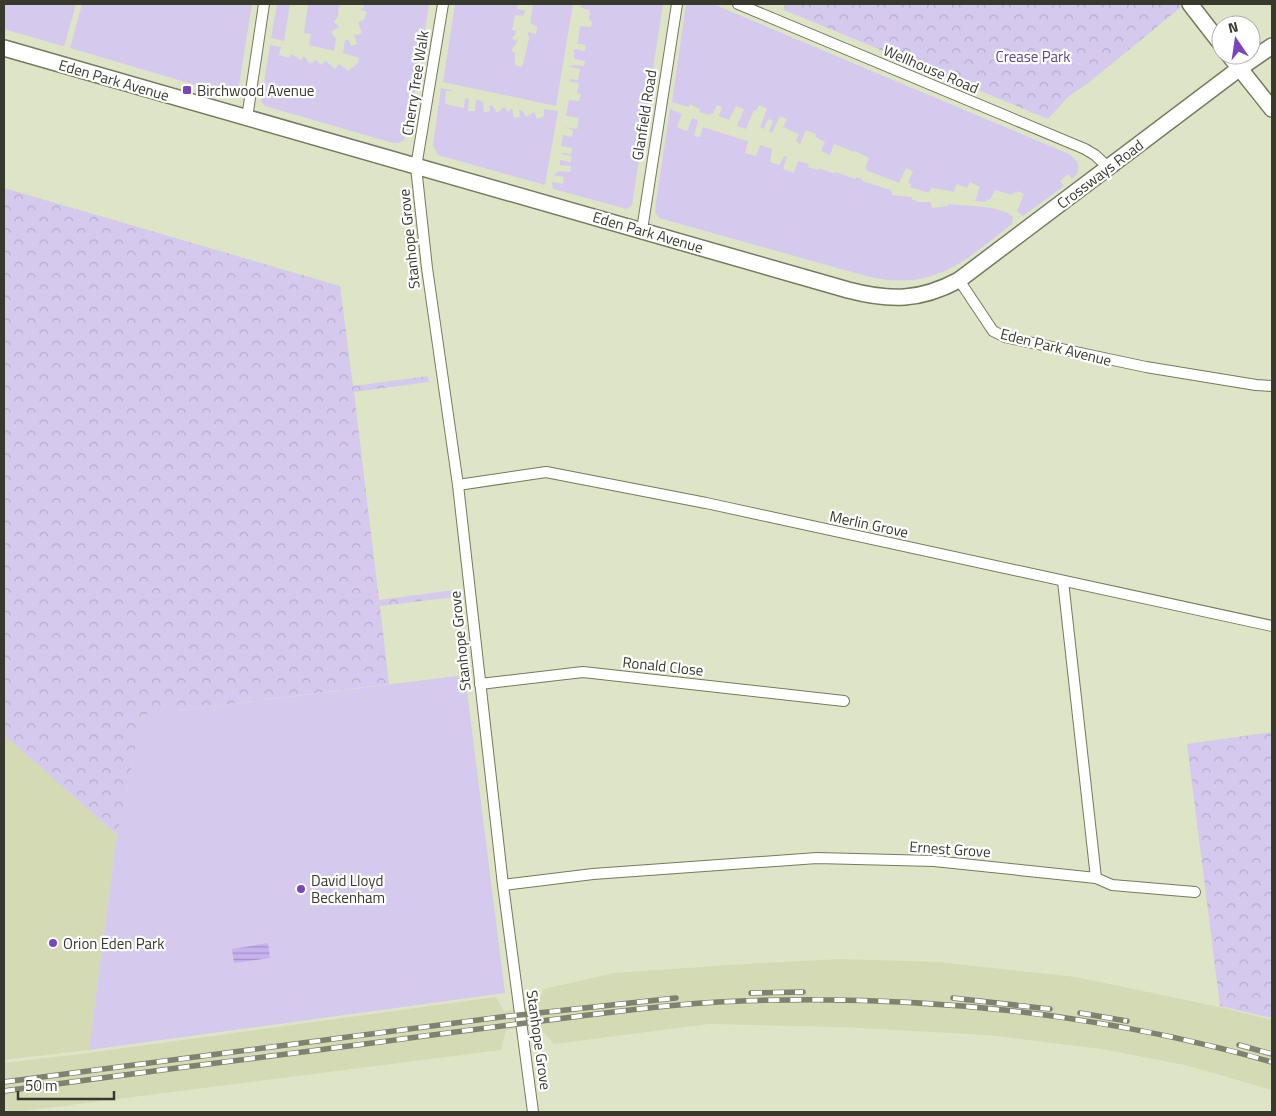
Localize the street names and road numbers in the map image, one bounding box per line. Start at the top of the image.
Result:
street label: Cherry Tree Walk [395,29,435,137]
street label: Wellhouse Road [880,39,982,99]
street label: Eden Park Avenue [56,53,172,107]
street label: Glanfield Road [626,68,662,162]
street label: Crossways Road [1052,134,1148,214]
street label: Stanhope Grove [392,188,426,290]
street label: Eden Park Avenue [590,205,706,259]
street label: Eden Park Avenue [998,322,1114,372]
street label: Merlin Grove [827,504,911,544]
street label: Stanhope Grove [443,590,477,692]
street label: Ronald Close [621,650,705,682]
street label: Ernest Grove [909,835,991,863]
street label: Stanhope Grove [521,989,557,1091]

